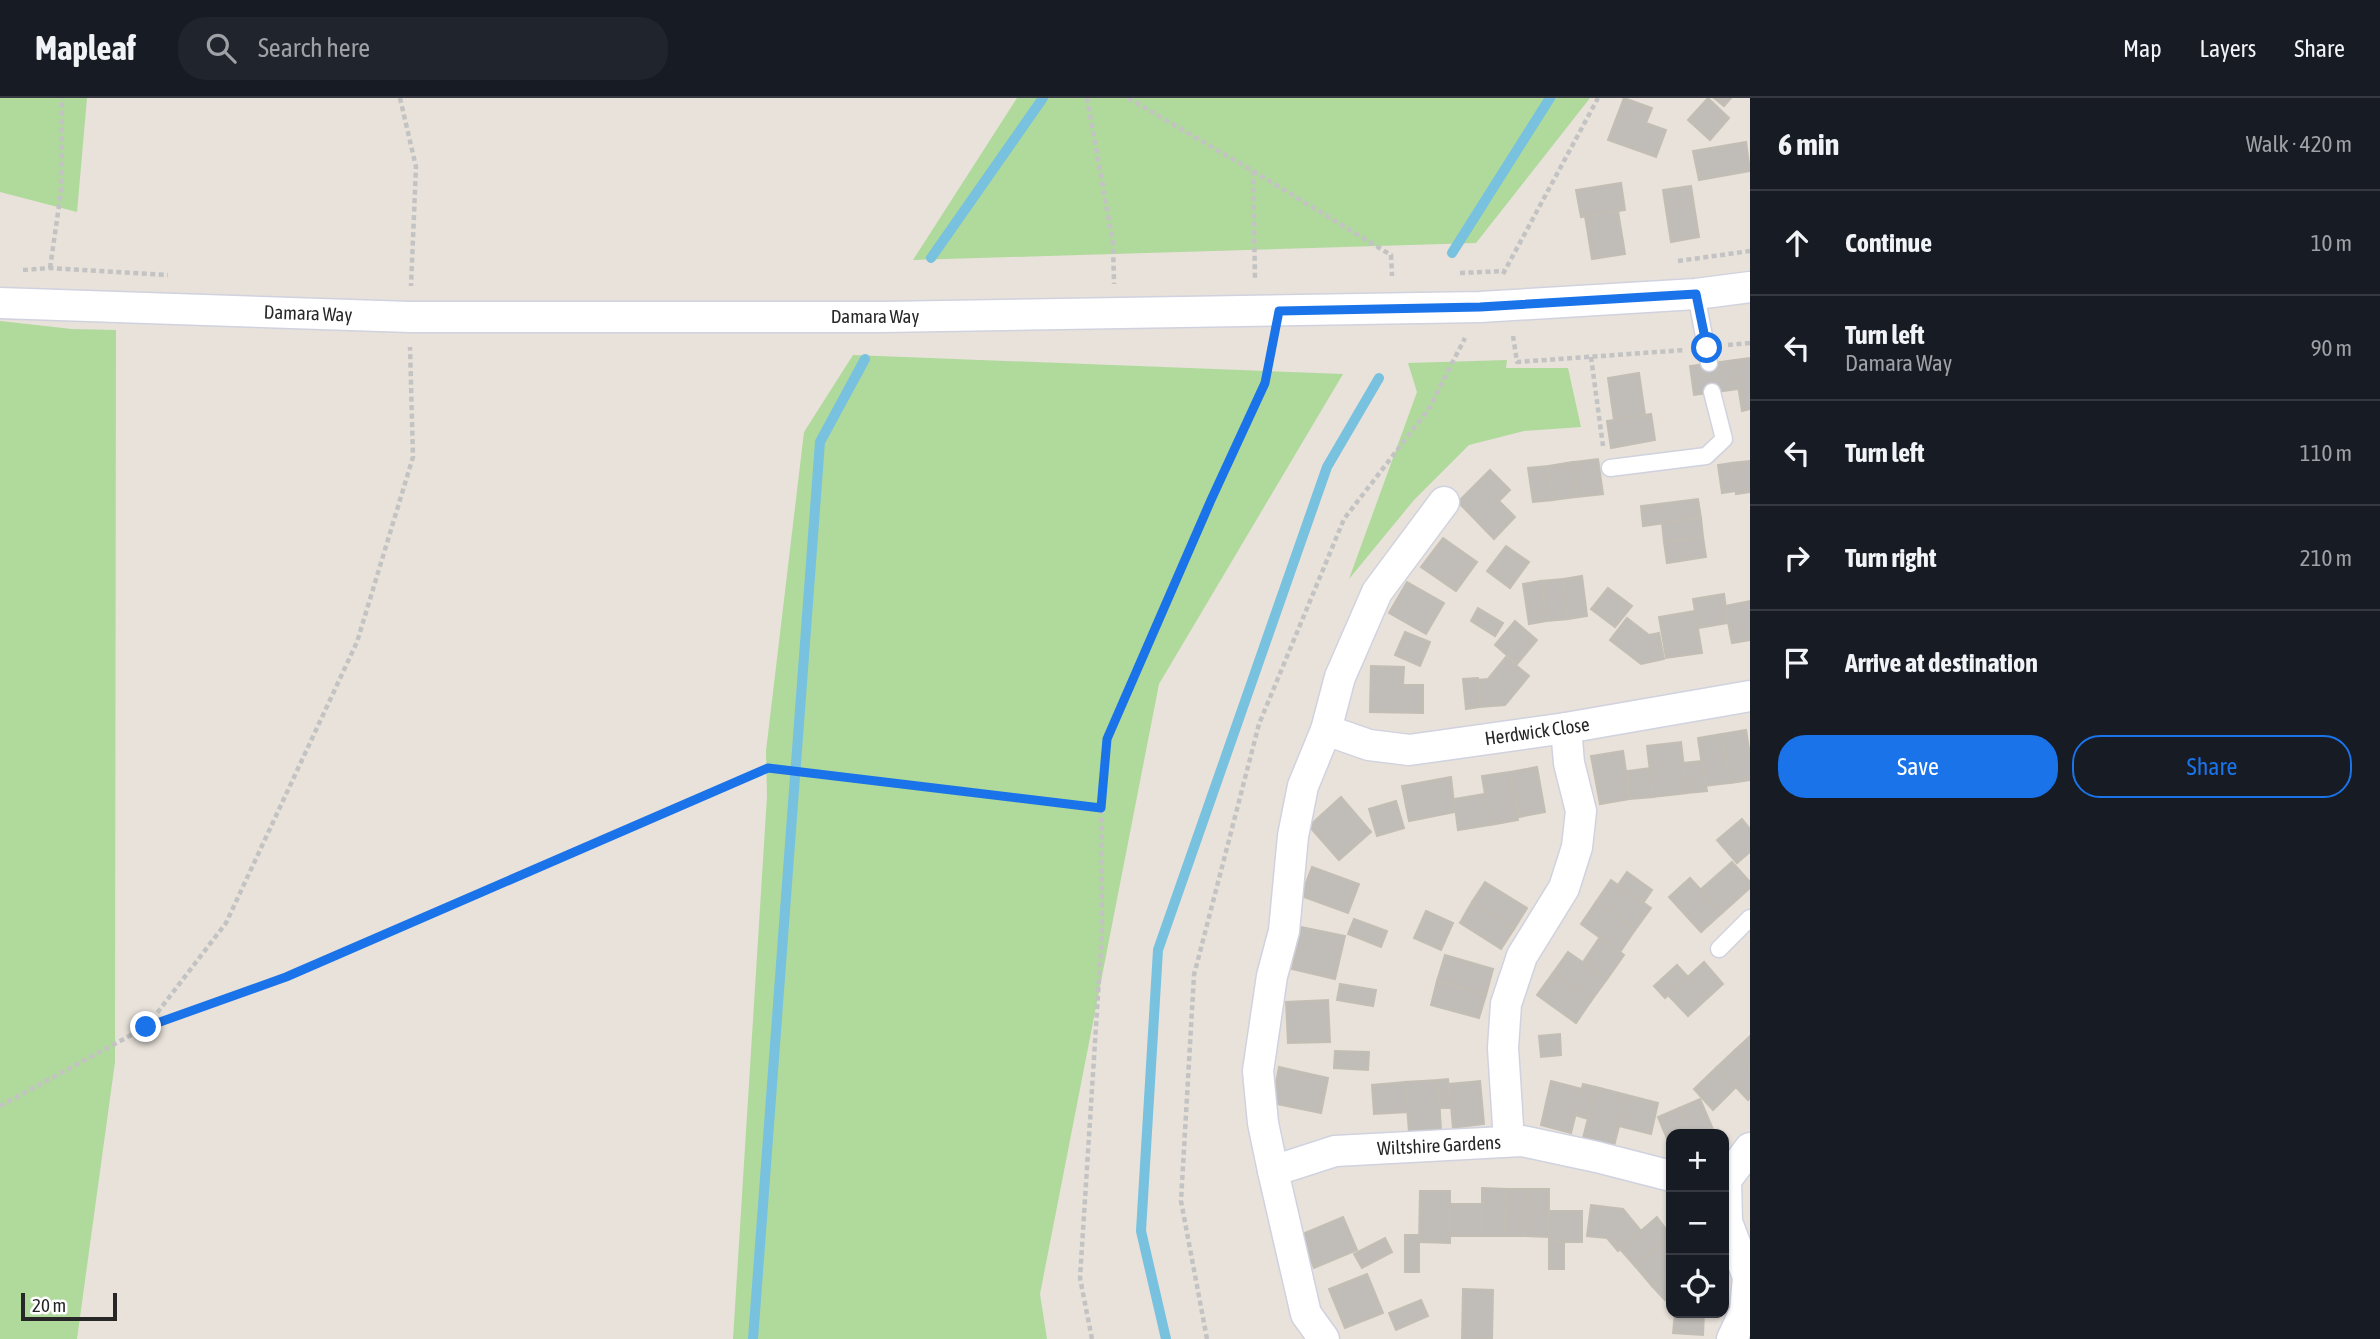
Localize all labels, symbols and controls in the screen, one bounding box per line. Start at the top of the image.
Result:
search box [178,17,668,80]
text: Mapleaf [35,29,136,67]
icon: search [202,29,240,67]
text: Search here [258,33,370,63]
text: Map [2123,35,2162,62]
text: Layers [2200,35,2256,62]
text: Share [2294,35,2345,62]
text: 6 min [1778,127,1839,161]
text: Walk · 420 m [2246,131,2352,157]
icon: ahead [1778,224,1816,262]
text: Continue [1845,228,1932,258]
text: 10 m [2311,230,2352,256]
street label: Damara Way [263,300,353,326]
street label: Damara Way [831,305,919,327]
text: Turn left [1845,320,1925,350]
icon: left [1778,329,1816,367]
route start [1691,332,1722,363]
text: 90 m [2311,335,2352,361]
text: Damara Way [1845,350,1952,376]
icon: left [1778,434,1816,472]
text: Turn left [1845,438,1925,468]
text: 110 m [2300,440,2352,466]
icon: right [1778,539,1816,577]
text: Turn right [1845,543,1936,573]
text: 210 m [2300,545,2352,571]
icon: arrive [1778,644,1816,682]
text: Arrive at destination [1845,648,2038,678]
street label: Herdwick Close [1483,713,1591,749]
button: Save [1778,735,2058,798]
button: Share [2072,735,2352,798]
route end [130,1011,161,1042]
map controls [1666,1129,1729,1318]
button: + [1666,1129,1729,1192]
street label: Wiltshire Gardens [1377,1131,1502,1159]
button: − [1666,1192,1729,1255]
button: locate [1666,1255,1729,1318]
scale bar [21,1290,117,1322]
text: 20 m [32,1294,66,1316]

